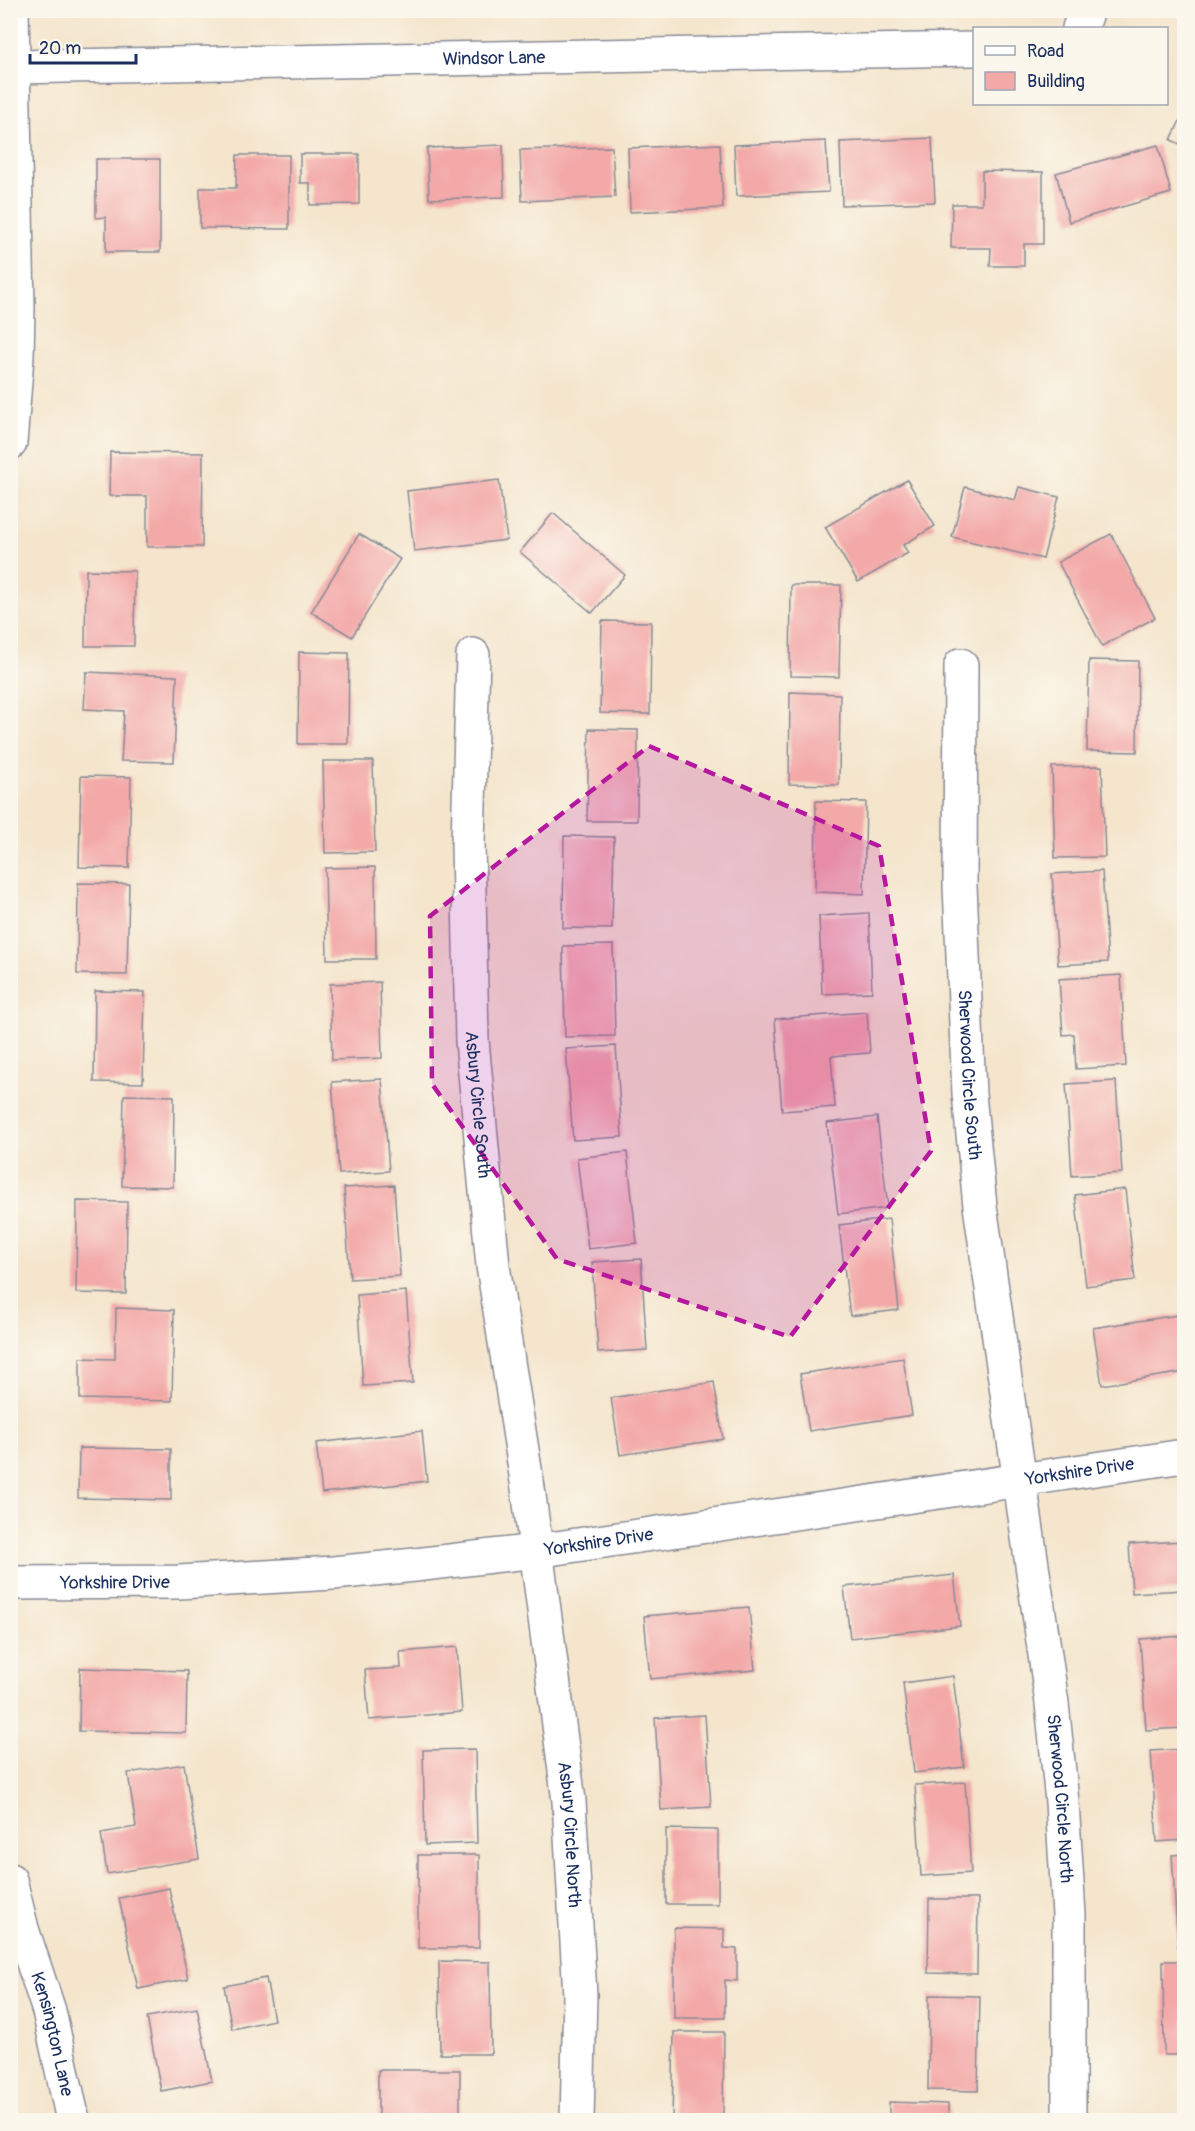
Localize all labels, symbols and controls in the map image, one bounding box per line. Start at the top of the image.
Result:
scale bar [30,27,136,65]
legend [973,27,1168,105]
text: 20 m [39,37,81,60]
text: Road [1027,40,1064,63]
street label: Windsor Lane [442,46,546,70]
text: Building [1027,70,1085,93]
street label: Sherwood Circle South [953,989,987,1161]
street label: Asbury Circle South [460,1031,496,1179]
street label: Yorkshire Drive [1023,1452,1136,1491]
street label: Yorkshire Drive [542,1522,655,1561]
street label: Yorkshire Drive [59,1571,170,1594]
street label: Sherwood Circle North [1042,1713,1079,1884]
street label: Asbury Circle North [552,1760,587,1908]
street label: Kensington Lane [25,1969,79,2099]

